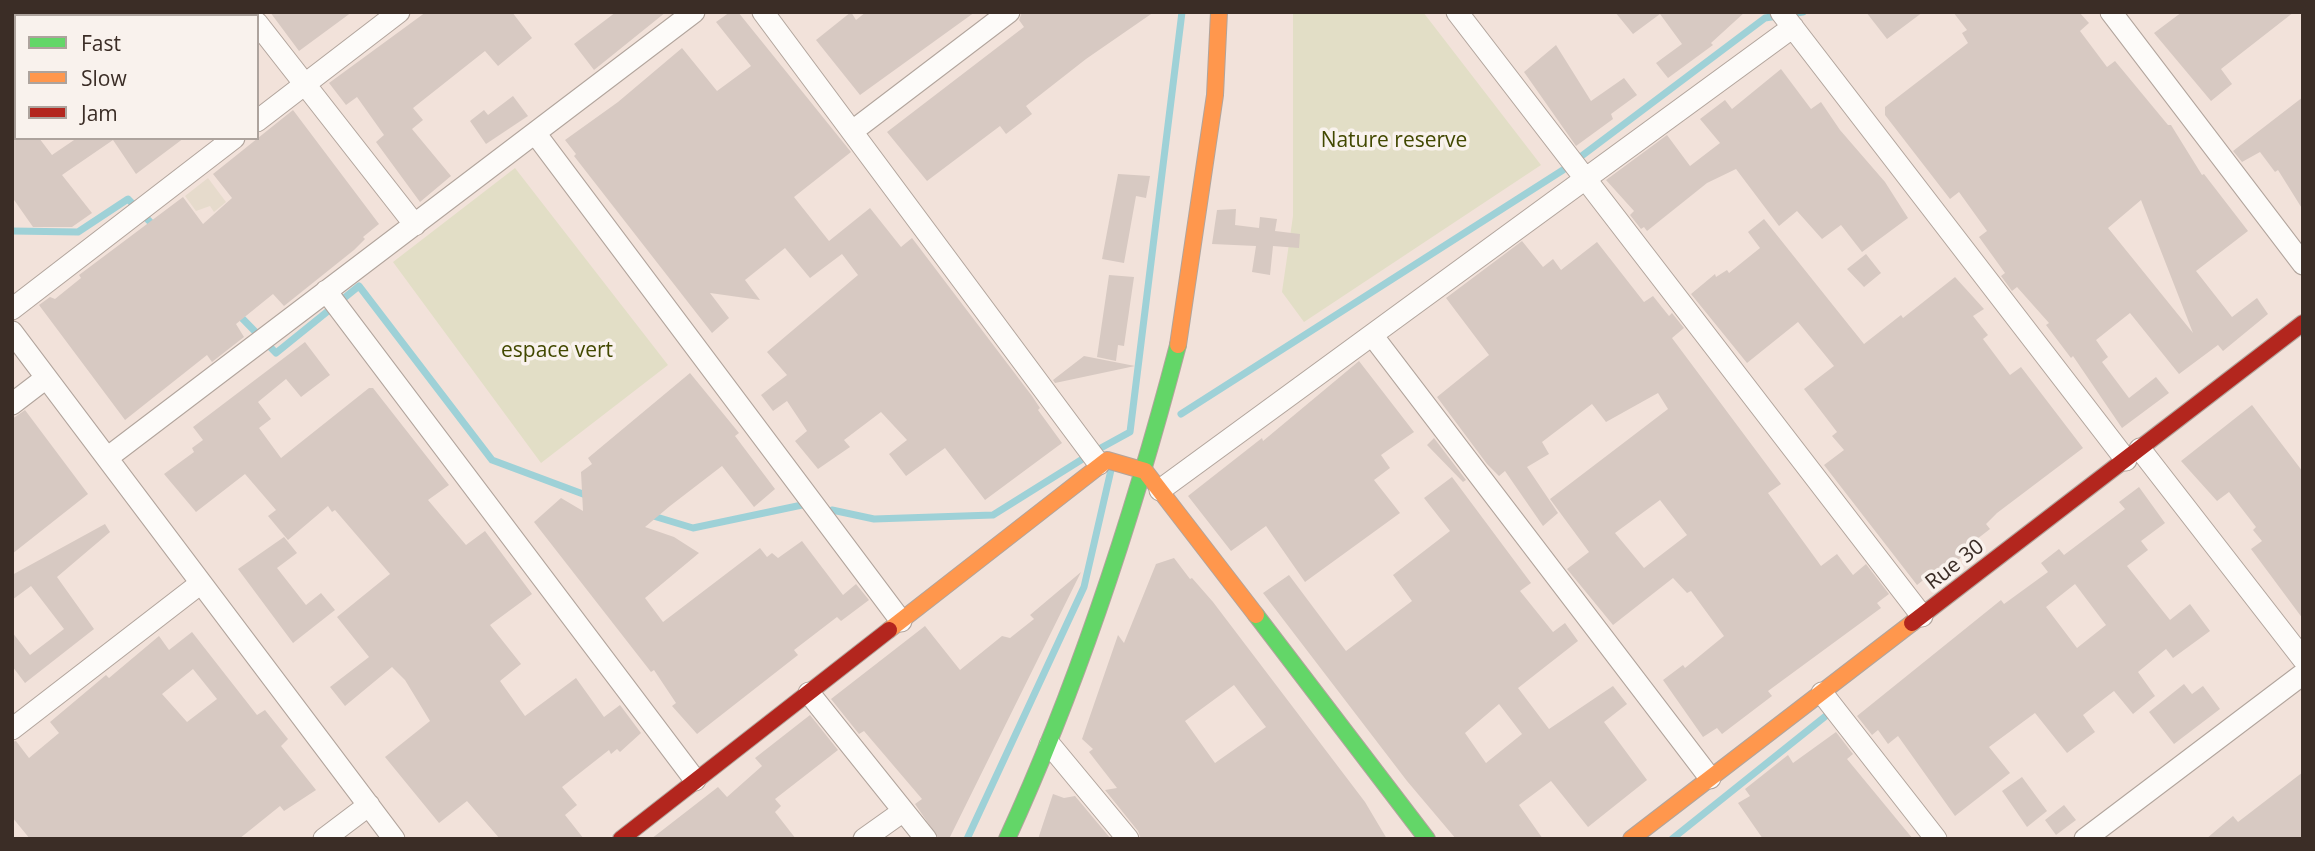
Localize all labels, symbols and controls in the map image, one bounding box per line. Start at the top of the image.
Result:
legend [14,14,259,140]
text: Fast [81,29,121,57]
text: Slow [81,64,127,92]
text: Jam [81,99,118,127]
park label: Nature reserve [1321,128,1467,154]
park label: espace vert [501,338,613,364]
street label: Rue 30 [1921,534,1989,596]

